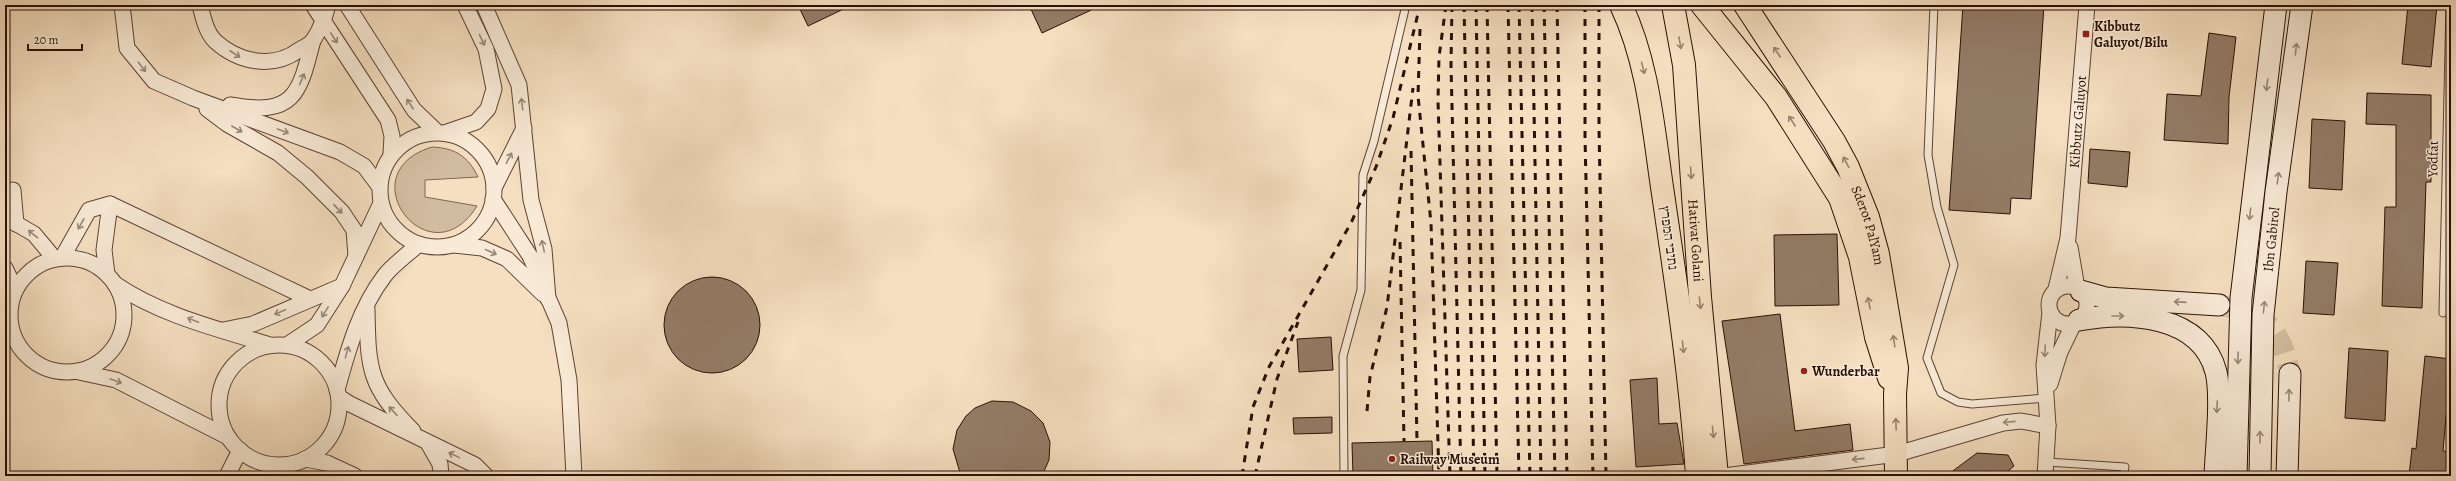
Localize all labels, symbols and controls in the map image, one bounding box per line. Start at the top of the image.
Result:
place label: Kibbutz Galuyot/Bilu [2094,17,2168,52]
scale bar [28,26,82,52]
marker: Kibbutz Galuyot/Bilu [2081,29,2091,39]
text: 20 m [34,32,58,48]
one-way arrow [330,32,338,43]
one-way arrow [479,34,486,46]
one-way arrow [1676,37,1684,50]
one-way arrow [2292,43,2300,56]
one-way arrow [1772,47,1781,58]
one-way arrow [229,50,240,58]
one-way arrow [138,61,147,72]
one-way arrow [1639,61,1647,74]
one-way arrow [299,74,307,86]
street label: Kibbutz Galuyot [2064,74,2091,169]
one-way arrow [2263,79,2271,92]
one-way arrow [518,98,525,111]
one-way arrow [406,99,414,110]
one-way arrow [1788,116,1796,127]
one-way arrow [230,126,242,134]
one-way arrow [276,128,289,135]
street label: Yodfat [2423,140,2443,179]
one-way arrow [506,153,513,165]
one-way arrow [1841,157,1849,169]
one-way arrow [1688,166,1695,179]
one-way arrow [2274,172,2282,185]
street label: Sderot PalYam [1847,183,1889,267]
street label: Hativat Golani [1684,199,1708,283]
one-way arrow [334,203,343,214]
street label: נתיבי המפרץ [1655,205,1683,271]
street label: Ibn Gabirol [2258,206,2284,273]
one-way arrow [2246,207,2254,220]
one-way arrow [76,218,84,230]
one-way arrow [27,230,38,239]
one-way arrow [538,240,546,253]
one-way arrow [485,249,497,256]
one-way arrow [1696,296,1704,309]
one-way arrow [1865,297,1873,310]
one-way arrow [2174,299,2187,306]
one-way arrow [2260,301,2268,314]
one-way arrow [321,306,329,317]
one-way arrow [274,309,286,316]
one-way arrow [2111,312,2124,320]
one-way arrow [187,315,199,323]
one-way arrow [1890,335,1898,348]
one-way arrow [1680,340,1687,353]
one-way arrow [2042,344,2049,357]
one-way arrow [344,346,352,359]
one-way arrow [2234,351,2242,364]
place label: Wunderbar [1811,362,1880,381]
marker: Wunderbar [1799,366,1809,376]
one-way arrow [109,377,121,385]
one-way arrow [2285,389,2293,402]
one-way arrow [2213,400,2221,413]
one-way arrow [389,406,398,416]
one-way arrow [1892,418,1899,431]
one-way arrow [2003,418,2016,426]
one-way arrow [1710,425,1717,438]
one-way arrow [2256,431,2264,444]
place label: Railway Museum [1400,450,1500,469]
one-way arrow [448,451,460,458]
marker: Railway Museum [1387,454,1397,464]
one-way arrow [1852,456,1865,463]

